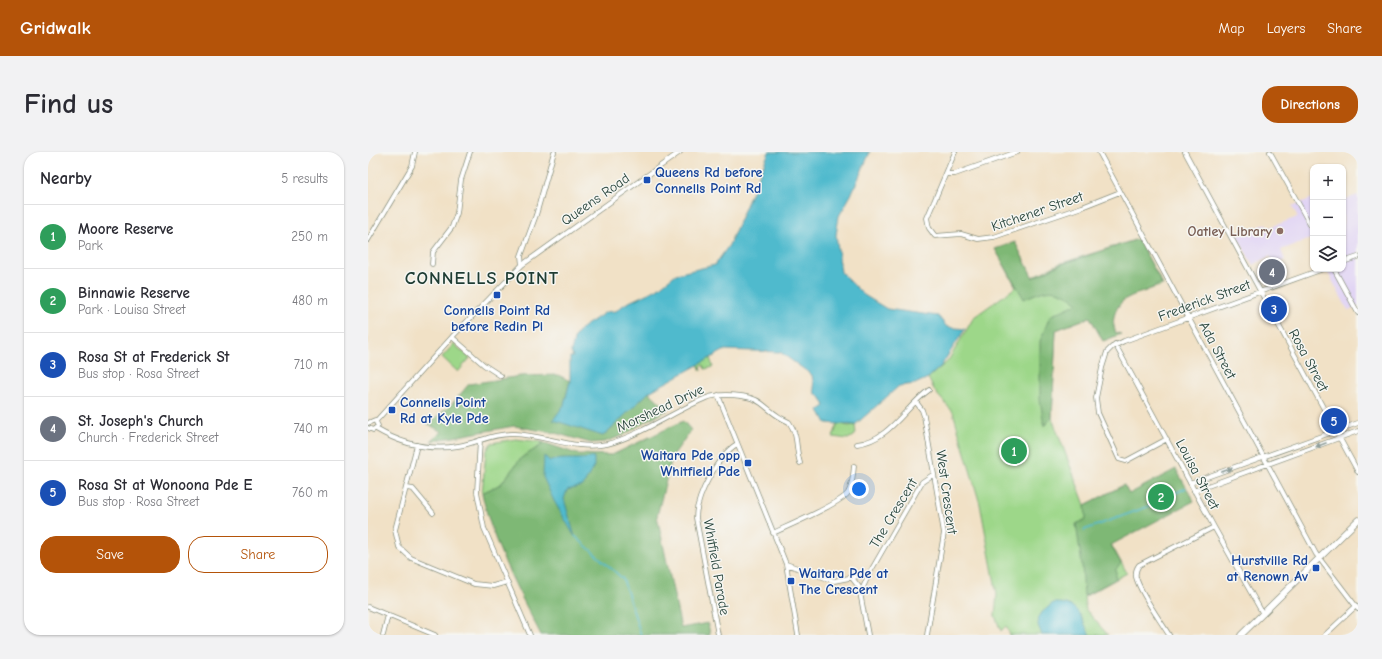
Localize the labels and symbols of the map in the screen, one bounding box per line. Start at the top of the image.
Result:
place label: Queens Rd before Connells Point Rd [655,164,763,197]
street label: Queens Road [558,170,633,229]
marker: Queens Rd before Connells Point Rd [642,175,652,185]
street label: Kitchener Street [989,187,1086,235]
place label: Oatley Library [1187,223,1273,240]
marker: Oatley Library [1275,226,1285,236]
pin: 4 [1259,257,1285,287]
district label: CONNELLS POINT [405,268,559,289]
street label: Frederick Street [1156,276,1253,325]
marker: Connells Point Rd before Redin Pl [492,290,502,300]
pin: 3 [1261,294,1287,324]
place label: Connells Point Rd before Redin Pl [444,302,550,335]
street label: Ada Street [1195,319,1240,383]
street label: Rosa Street [1285,326,1333,395]
street label: Morshead Drive [614,381,707,436]
place label: Connells Point Rd at Kyle Pde [400,394,489,427]
marker: Connells Point Rd at Kyle Pde [387,405,397,415]
pin: 5 [1321,406,1347,436]
pin: 1 [1001,436,1027,466]
street label: Louisa Street [1172,436,1224,513]
one-way arrow [1315,442,1327,448]
place label: Waitara Pde opp Whitfield Pde [641,447,740,480]
street label: West Crescent [932,449,961,536]
marker: Waitara Pde opp Whitfield Pde [743,458,753,468]
one-way arrow [1221,467,1233,473]
street label: The Crescent [866,474,921,551]
your location [849,479,869,499]
pin: 2 [1148,482,1174,512]
street label: Whitfield Parade [700,518,733,617]
place label: Hurstville Rd at Renown Av [1226,552,1308,585]
marker: Hurstville Rd at Renown Av [1311,563,1321,573]
place label: Waitara Pde at The Crescent [799,565,888,598]
marker: Waitara Pde at The Crescent [786,576,796,586]

